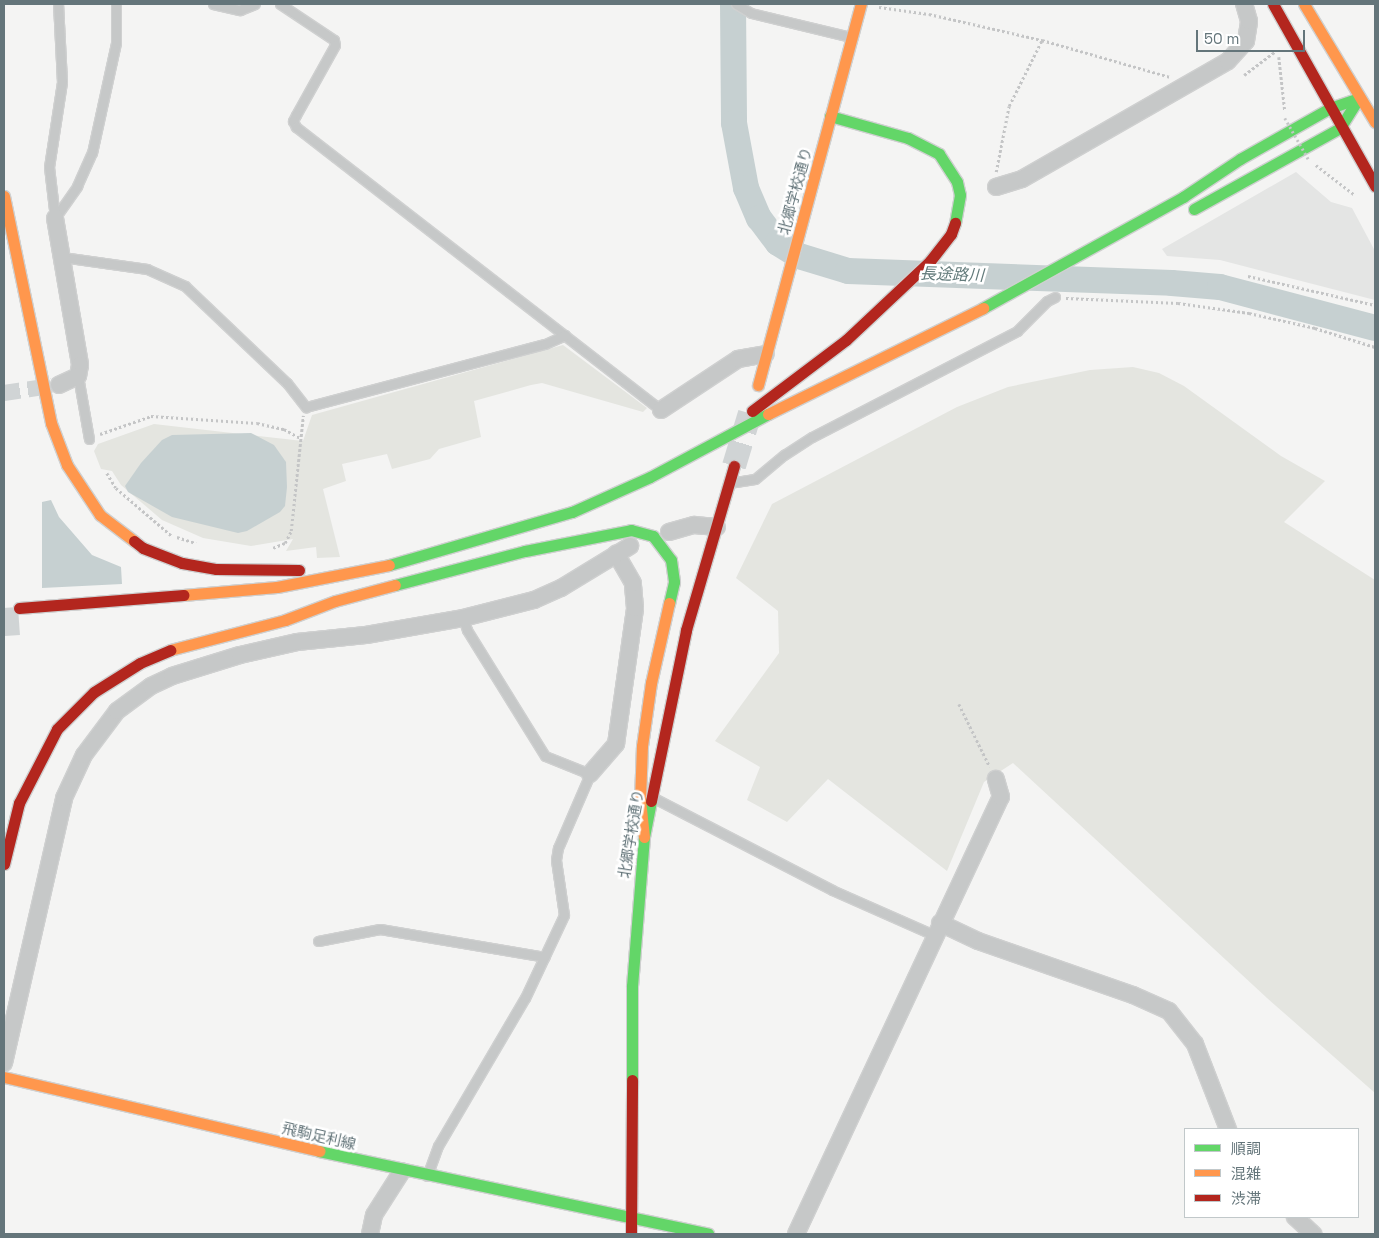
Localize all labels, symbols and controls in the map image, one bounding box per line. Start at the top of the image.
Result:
scale bar [1199,20,1308,52]
text: 50 m [1204,29,1239,48]
street label: 北郷学校通り [775,145,815,237]
water label: 長途路川 [920,264,984,286]
street label: 北郷学校通り [615,788,647,880]
street label: 飛駒足利線 [280,1119,358,1153]
legend [1184,1128,1359,1218]
text: 順調 [1231,1139,1261,1158]
text: 混雑 [1231,1164,1261,1183]
text: 渋滞 [1231,1189,1261,1208]

